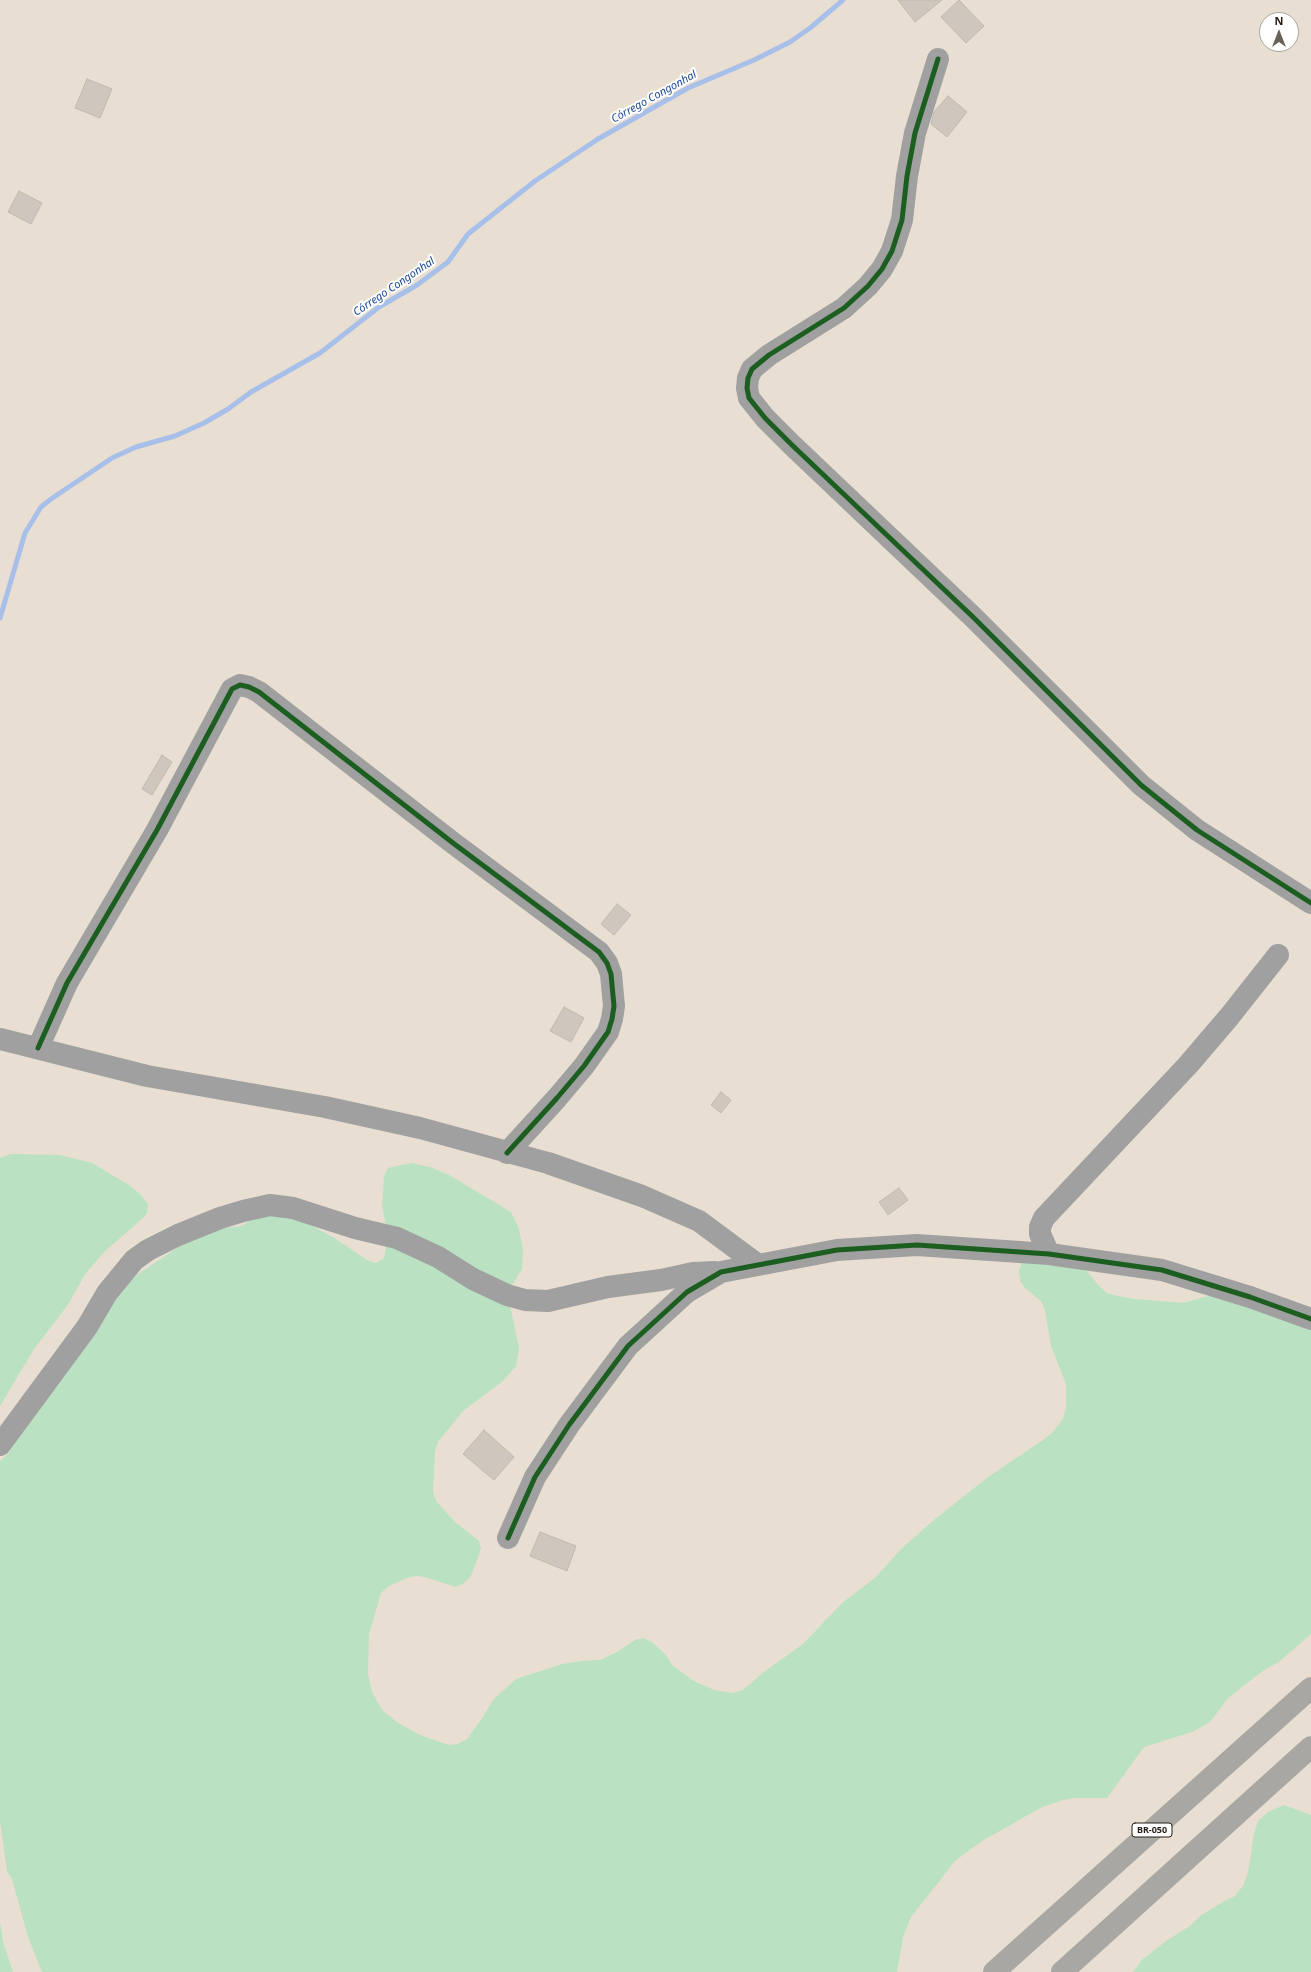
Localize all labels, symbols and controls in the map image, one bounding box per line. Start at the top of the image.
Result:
north arrow [1259,12,1299,52]
text: N [1275,13,1283,28]
water label: Córrego Congonhal [609,68,699,126]
water label: Córrego Congonhal [351,255,437,319]
road number: BR-050 [1132,1823,1172,1837]

